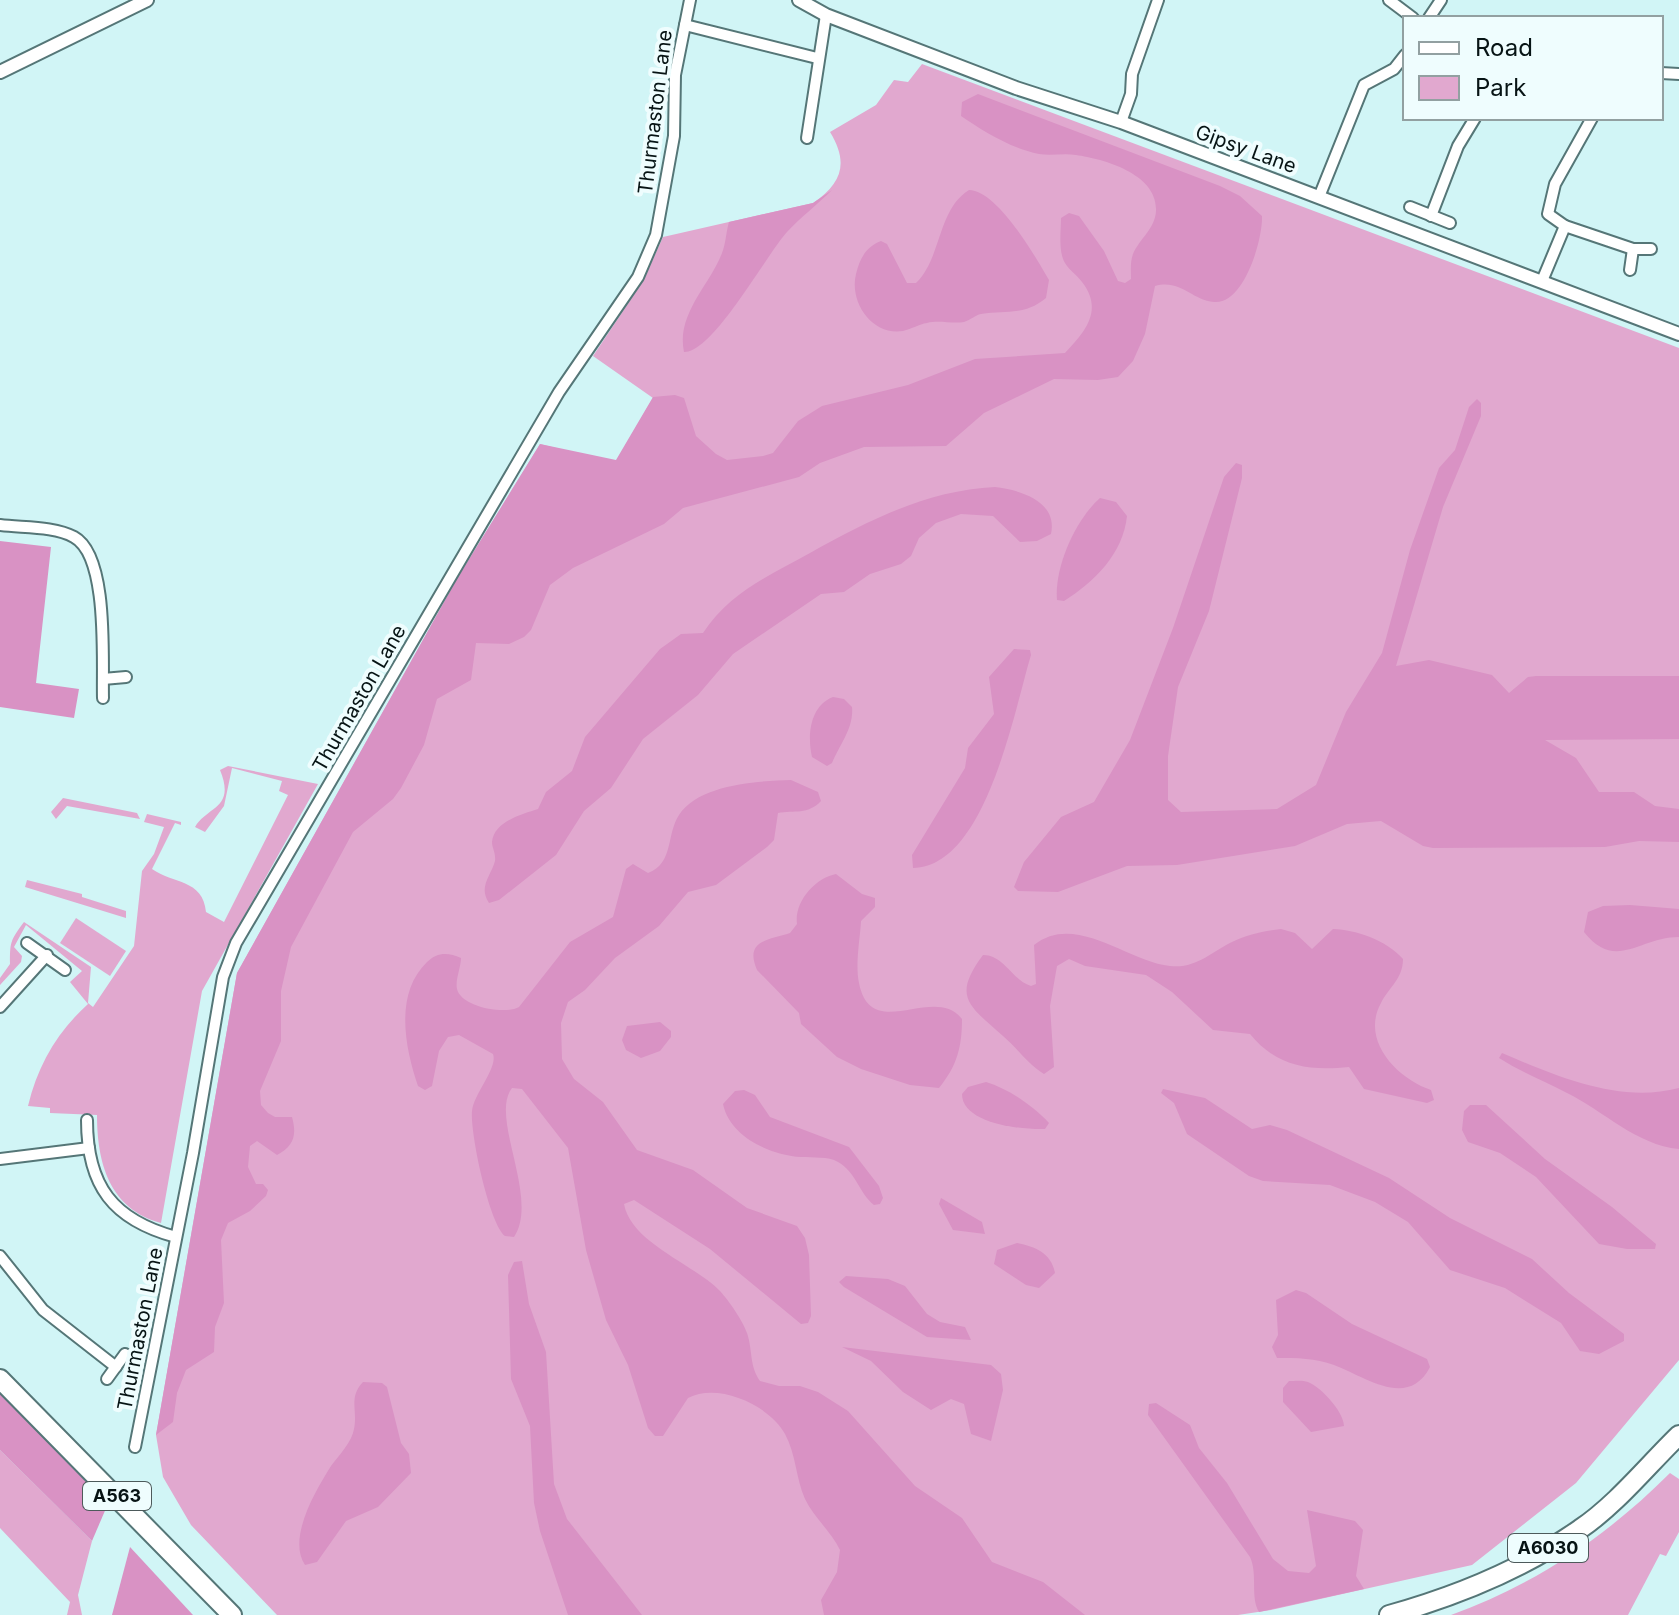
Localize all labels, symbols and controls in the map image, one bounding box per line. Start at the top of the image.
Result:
legend [1403,16,1663,120]
street label: Thurmaston Lane [633,28,677,196]
text: Road [1475,33,1533,62]
text: Park [1475,73,1526,102]
street label: Gipsy Lane [1192,120,1300,178]
street label: Thurmaston Lane [307,620,411,776]
street label: Thurmaston Lane [112,1245,168,1413]
road number: A563 [83,1482,151,1510]
road number: A6030 [1508,1534,1588,1562]

